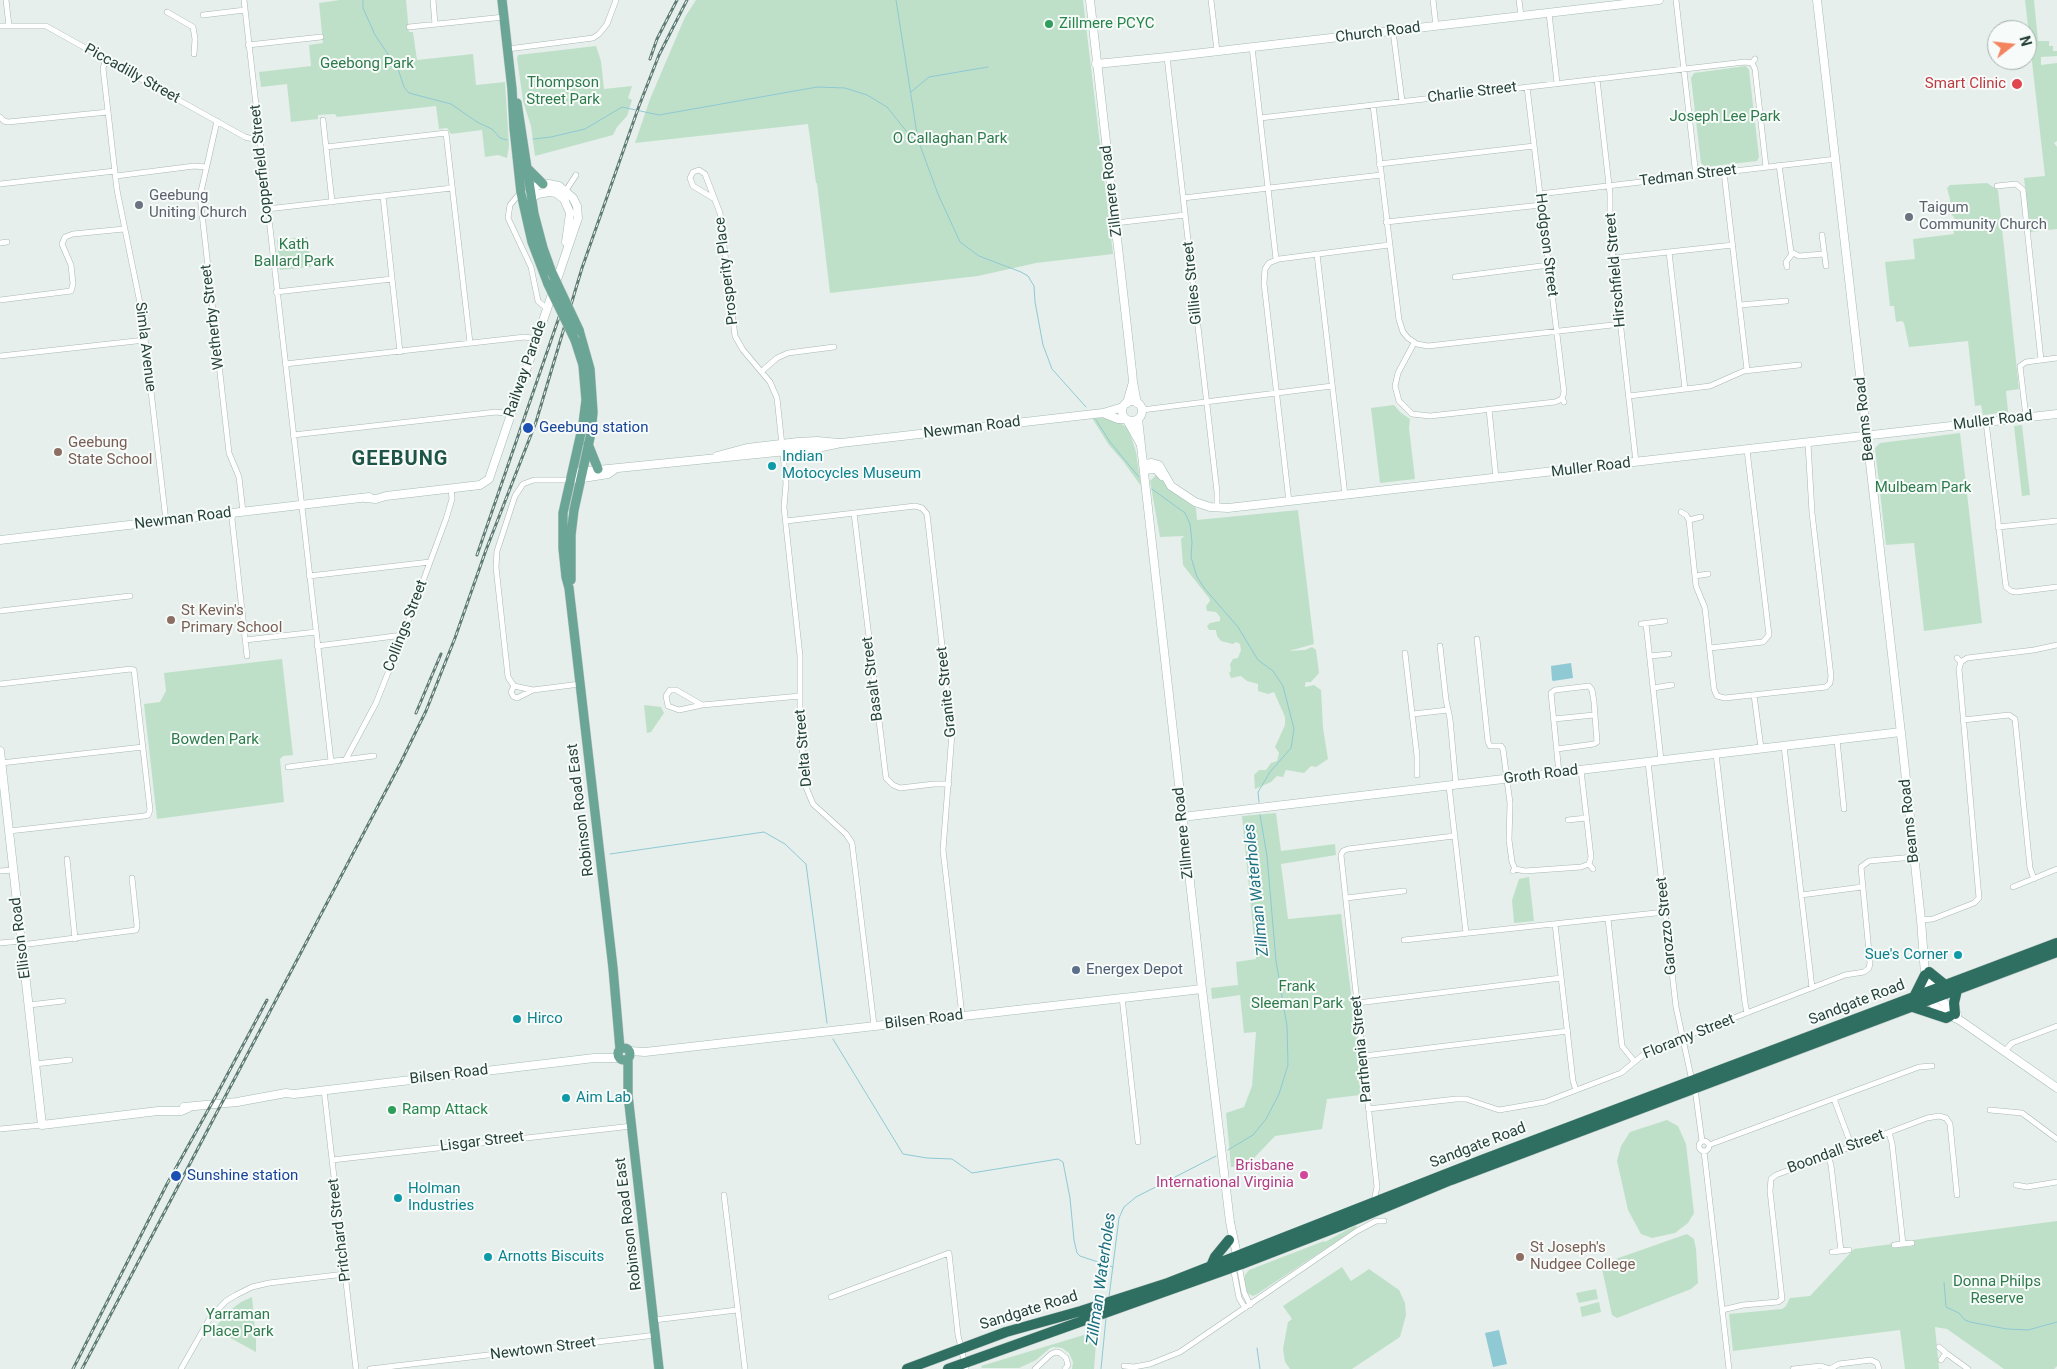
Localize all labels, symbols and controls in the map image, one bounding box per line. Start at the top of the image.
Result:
place label: Zillmere PCYC [1059,15,1154,33]
marker: Zillmere PCYC [1043,18,1055,30]
street label: Church Road [1334,19,1422,47]
north arrow [1987,20,2037,70]
text: N [2016,34,2035,48]
street label: Piccadilly Street [81,40,183,108]
park label: Geebong Park [320,55,414,73]
park label: Thompson Street Park [526,74,600,109]
place label: Smart Clinic [1925,75,2006,93]
marker: Smart Clinic [2010,77,2024,91]
street label: Charlie Street [1426,79,1518,107]
street label: Copperfield Street [247,103,277,225]
park label: Joseph Lee Park [1670,108,1780,126]
park label: O Callaghan Park [893,130,1007,148]
street label: Zillmere Road [1097,144,1127,238]
street label: Tedman Street [1639,161,1737,191]
place label: Geebung Uniting Church [149,187,247,222]
street label: Hodgson Street [1531,192,1561,298]
marker: Geebung Uniting Church [133,199,145,211]
place label: Taigum Community Church [1919,199,2047,234]
marker: Taigum Community Church [1903,211,1915,223]
street label: Hirschfield Street [1602,212,1630,328]
street label: Prosperity Place [711,216,743,326]
park label: Kath Ballard Park [254,236,334,271]
street label: Gillies Street [1180,240,1206,326]
street label: Wetherby Street [198,263,228,371]
street label: Simla Avenue [131,301,159,393]
street label: Railway Parade [501,318,551,420]
street label: Beams Road [1852,376,1878,462]
street label: Muller Road [1952,407,2034,435]
street label: Newman Road [922,413,1022,443]
place label: Geebung station [539,419,648,437]
marker: Geebung station [521,421,535,435]
place label: Geebung State School [68,434,152,469]
marker: Geebung State School [52,446,64,458]
district label: GEEBUNG [351,448,449,472]
place label: Indian Motocycles Museum [782,448,921,483]
street label: Muller Road [1550,454,1632,482]
marker: Indian Motocycles Museum [766,460,778,472]
park label: Mulbeam Park [1875,479,1971,497]
street label: Newman Road [133,504,233,534]
street label: Collings Street [380,577,432,675]
place label: St Kevin's Primary School [181,602,282,637]
marker: St Kevin's Primary School [165,614,177,626]
street label: Basalt Street [859,636,887,722]
street label: Granite Street [933,646,961,738]
street label: Delta Street [792,708,816,788]
park label: Bowden Park [171,731,259,749]
street label: Robinson Road East [564,742,598,878]
street label: Groth Road [1503,761,1579,789]
street label: Beams Road [1897,778,1923,864]
street label: Zillmere Road [1170,786,1198,880]
water label: Zillman Waterholes [1240,823,1274,957]
street label: Garozzo Street [1653,876,1681,976]
street label: Ellison Road [7,896,35,980]
place label: Sue's Corner [1865,946,1948,964]
marker: Sue's Corner [1952,949,1964,961]
place label: Energex Depot [1086,961,1183,979]
marker: Energex Depot [1070,964,1082,976]
street label: Sandgate Road [1806,976,1908,1030]
park label: Frank Sleeman Park [1251,978,1343,1013]
street label: Parthenia Street [1347,995,1377,1103]
street label: Bilsen Road [884,1006,964,1034]
place label: Hirco [527,1010,563,1028]
street label: Floramy Street [1641,1010,1737,1064]
marker: Hirco [511,1013,523,1025]
street label: Bilsen Road [409,1061,489,1089]
place label: Aim Lab [576,1089,631,1107]
marker: Aim Lab [560,1092,572,1104]
place label: Ramp Attack [402,1101,488,1119]
marker: Ramp Attack [386,1104,398,1116]
street label: Sandgate Road [1427,1119,1529,1173]
street label: Boondall Street [1785,1126,1887,1178]
street label: Lisgar Street [439,1128,525,1156]
street label: Robinson Road East [612,1156,646,1292]
place label: Brisbane International Virginia [1156,1157,1294,1192]
place label: Sunshine station [187,1167,298,1185]
marker: Sunshine station [169,1169,183,1183]
marker: Brisbane International Virginia [1298,1169,1310,1181]
street label: Pritchard Street [325,1177,355,1283]
place label: Holman Industries [408,1180,474,1215]
marker: Holman Industries [392,1192,404,1204]
water label: Zillman Waterholes [1083,1212,1121,1346]
place label: St Joseph's Nudgee College [1530,1239,1635,1274]
place label: Arnotts Biscuits [498,1248,604,1266]
marker: Arnotts Biscuits [482,1251,494,1263]
marker: St Joseph's Nudgee College [1514,1251,1526,1263]
park label: Donna Philps Reserve [1953,1273,2041,1308]
street label: Sandgate Road [978,1288,1080,1334]
park label: Yarraman Place Park [202,1306,274,1341]
street label: Newtown Street [489,1334,597,1364]

